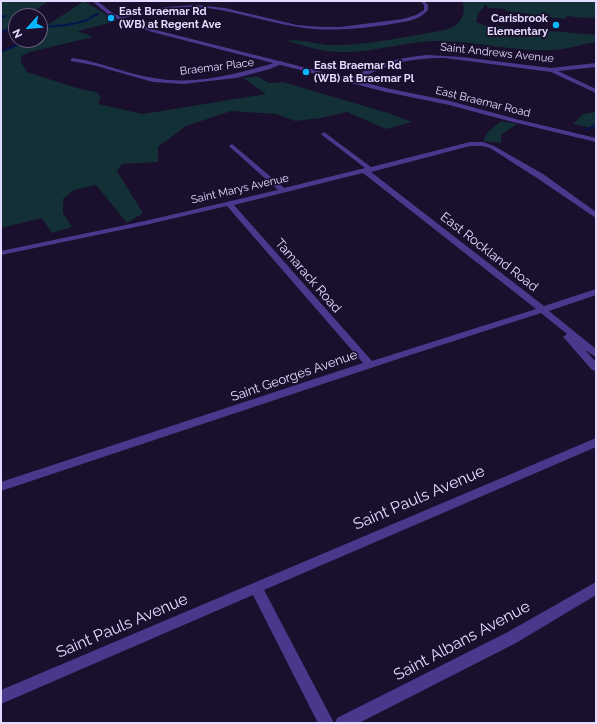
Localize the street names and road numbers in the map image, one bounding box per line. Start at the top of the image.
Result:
street label: Saint Andrews Avenue [440,40,554,66]
street label: Braemar Place [179,56,255,78]
street label: East Braemar Road [434,84,532,120]
street label: Saint Marys Avenue [190,171,290,207]
street label: East Rockland Road [437,209,541,295]
street label: Tamarack Road [272,236,344,316]
street label: Saint Georges Avenue [229,347,359,405]
street label: Saint Pauls Avenue [350,462,488,534]
street label: Saint Pauls Avenue [53,590,191,662]
street label: Saint Albans Avenue [391,597,533,685]

